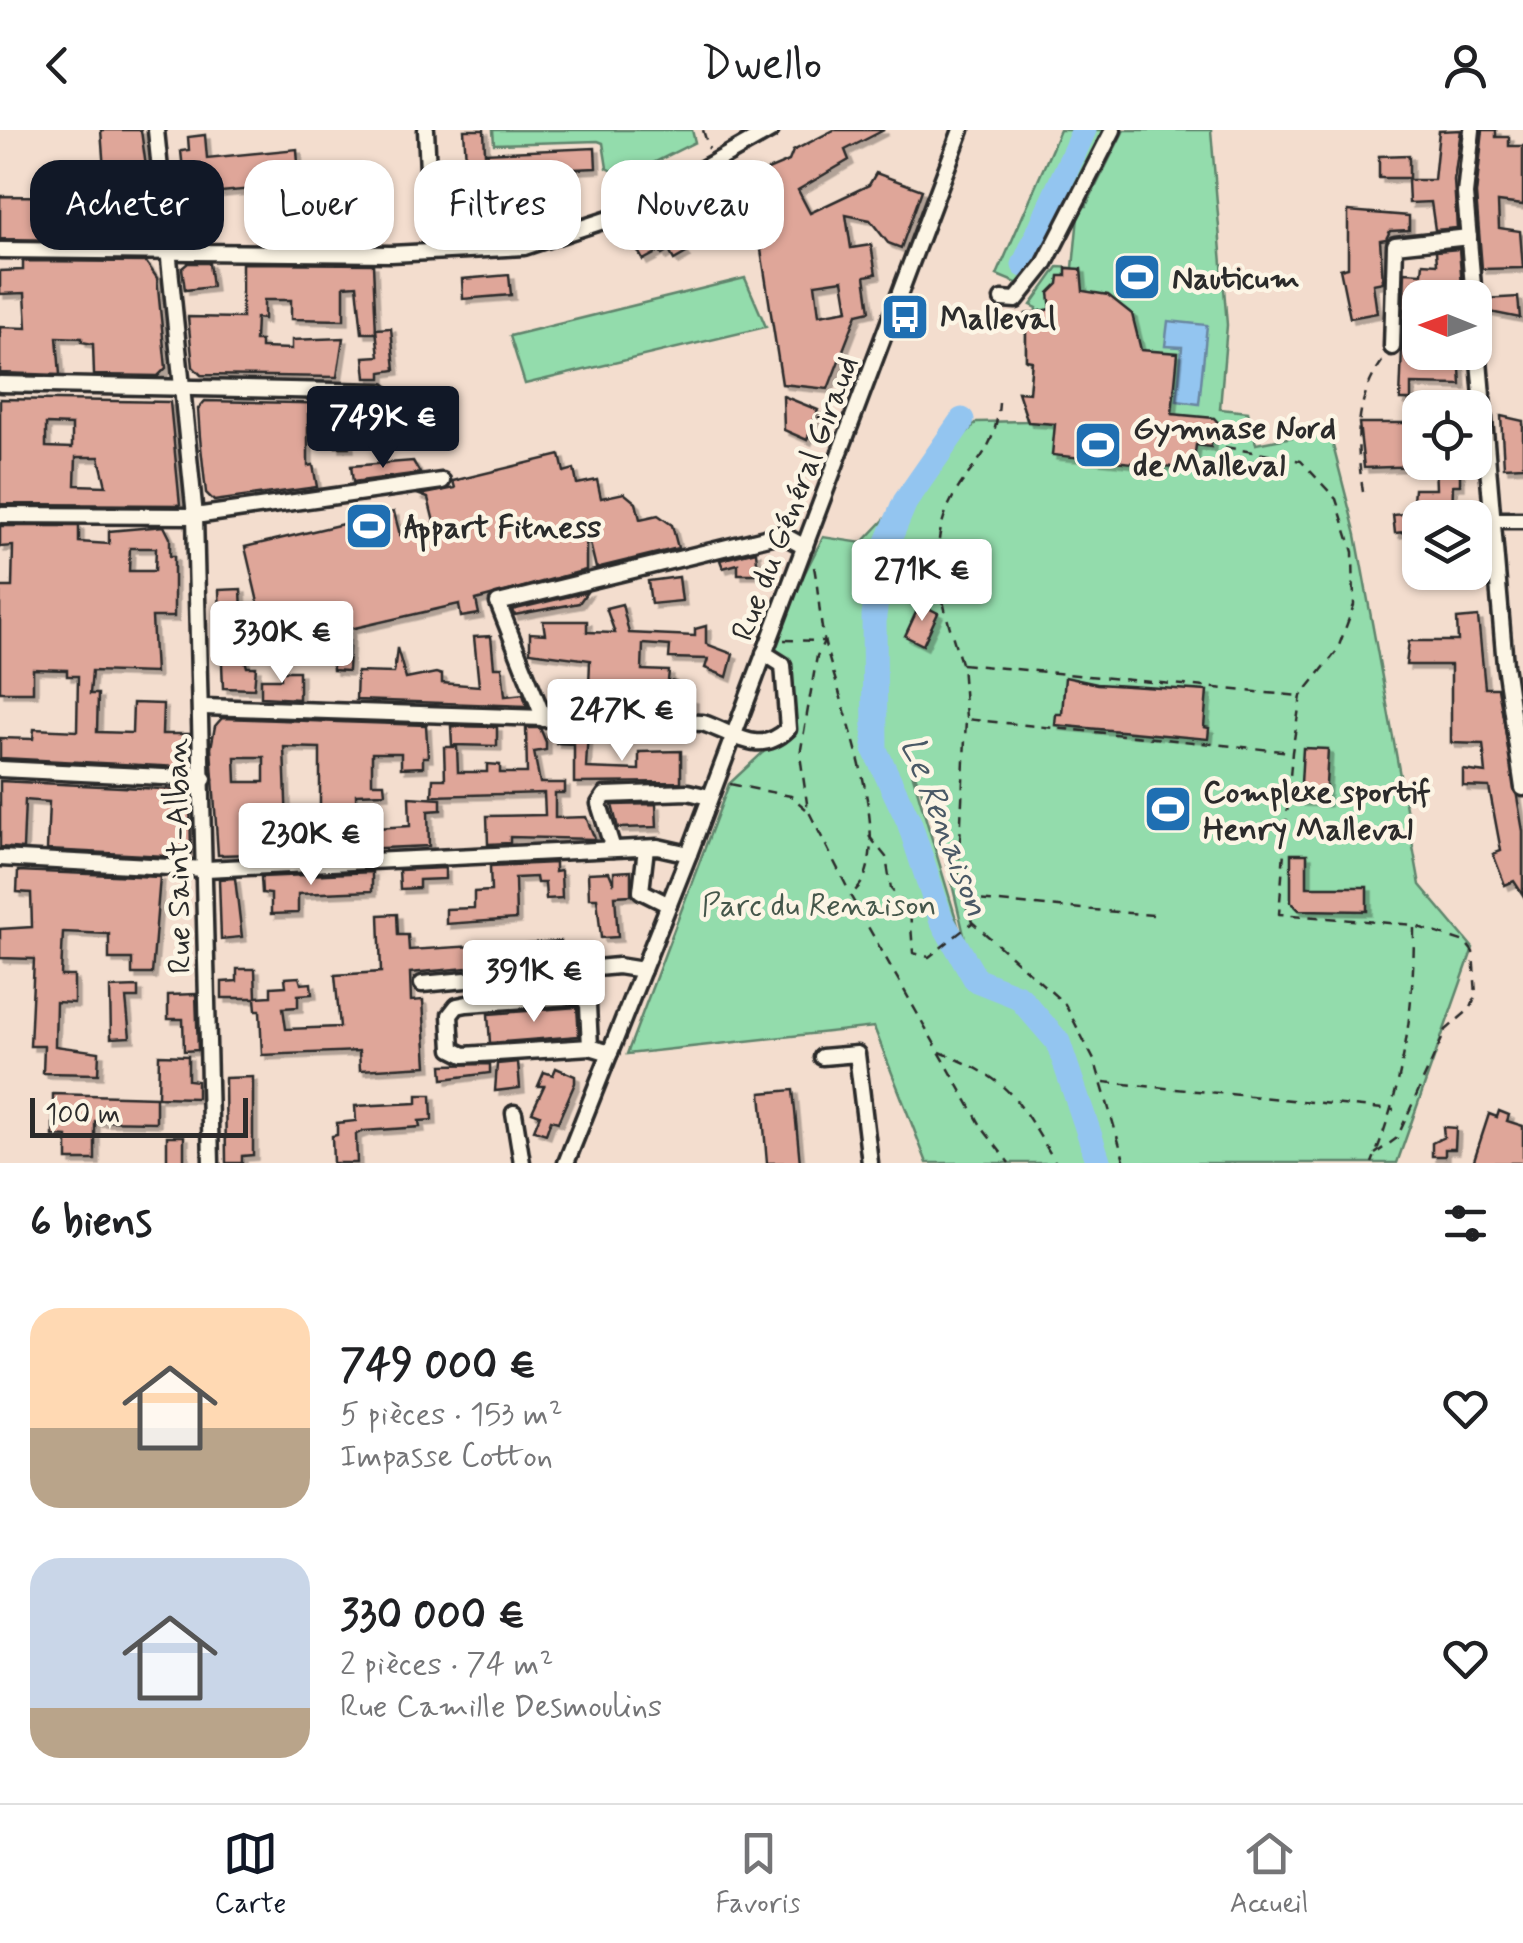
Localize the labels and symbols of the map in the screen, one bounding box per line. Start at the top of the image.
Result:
sports icon: Nauticum [1111,251,1163,303]
place label: Nauticum [1172,258,1300,300]
north arrow [1402,280,1492,370]
bus stop icon: Malleval [879,291,931,343]
place label: Malleval [940,298,1056,340]
street label: Rue du Général Giraud [722,350,870,647]
pin: 749K € [302,386,464,471]
place label: Gymnase Nord de Malleval [1133,408,1336,487]
sports icon: Gymnase Nord de Malleval [1072,419,1124,471]
sports icon: Appart Fitness [343,500,395,552]
place label: Appart Fitness [404,507,601,552]
pin: 271K € [841,539,1003,624]
pin: 330K € [201,601,363,686]
pin: 247K € [541,679,703,764]
water label: Le Renaison [889,731,999,923]
street label: Rue Saint-Alban [156,738,202,974]
place label: Complexe sportif Henry Malleval [1203,772,1431,851]
sports icon: Complexe sportif Henry Malleval [1142,783,1194,835]
pin: 230K € [230,803,392,888]
park label: Parc du Renaison [702,885,936,927]
pin: 391K € [453,940,615,1025]
scale bar [30,1093,248,1138]

